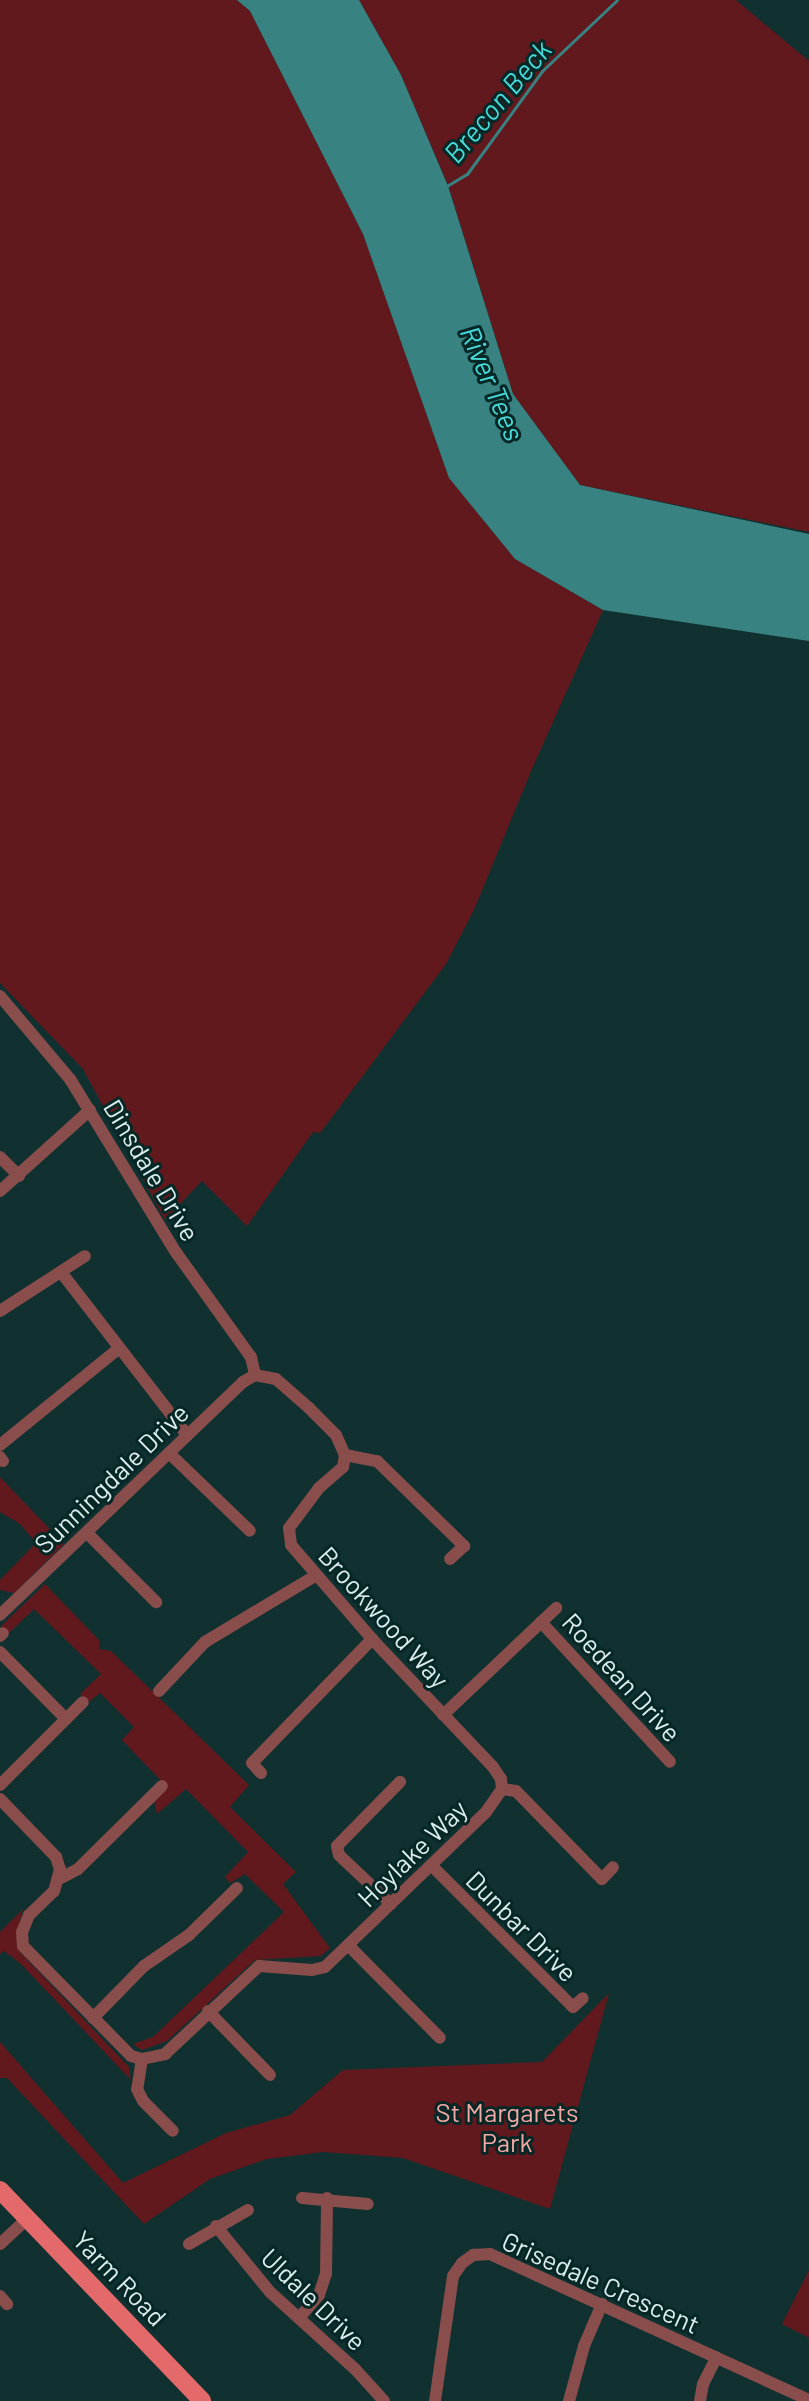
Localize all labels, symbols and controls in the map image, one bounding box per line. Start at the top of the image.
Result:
water label: Brecon Beck [436,33,558,169]
water label: River Tees [454,321,532,445]
street label: Dinsdale Drive [98,1094,206,1246]
street label: Sunningdale Drive [27,1397,195,1559]
street label: Brookwood Way [312,1540,456,1694]
street label: Roedean Drive [556,1606,688,1748]
street label: Hoylake Way [351,1793,473,1913]
street label: Dunbar Drive [460,1864,584,1988]
park label: St Margarets Park [435,2096,579,2158]
street label: Yarm Road [67,2224,173,2332]
street label: Grisedale Crescent [497,2224,705,2340]
street label: Uldale Drive [255,2241,373,2357]

